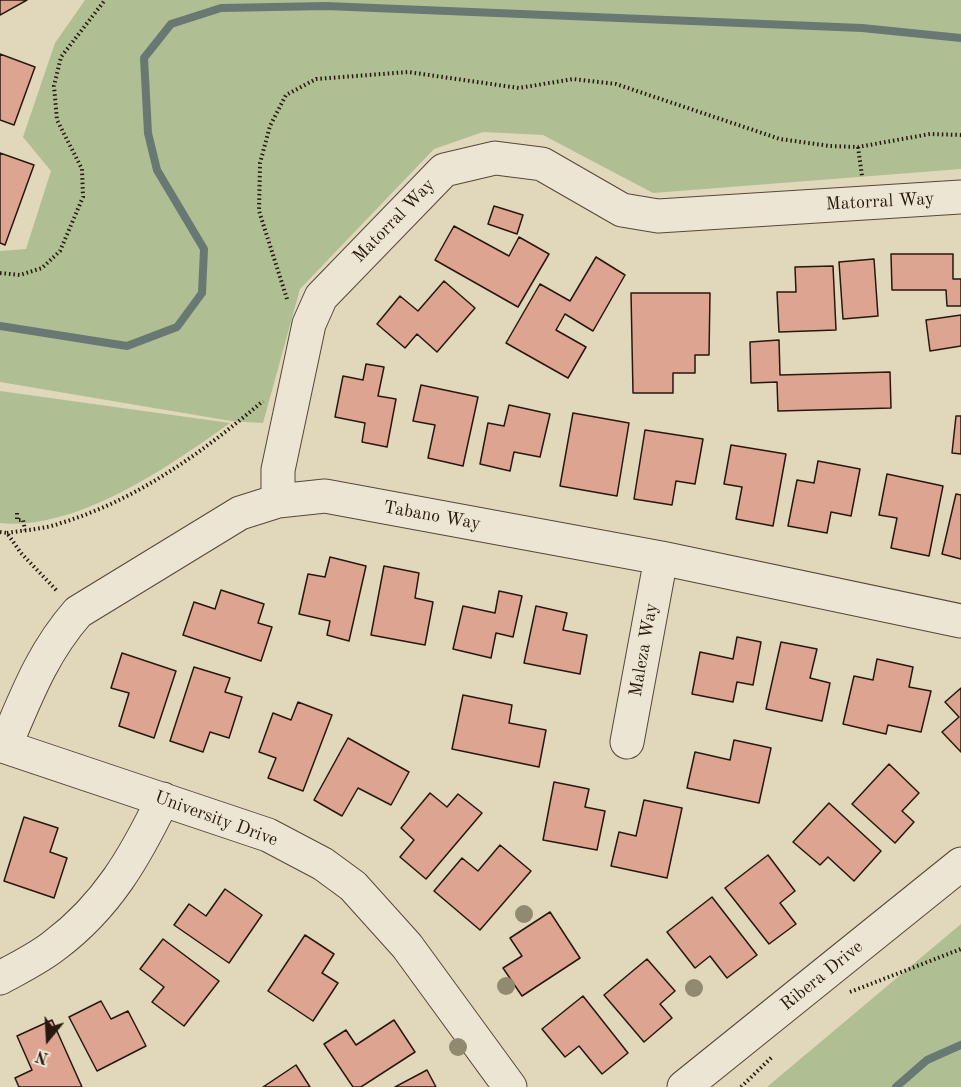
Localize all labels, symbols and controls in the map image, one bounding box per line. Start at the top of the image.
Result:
street label: Matorral Way [348,174,440,268]
street label: Matorral Way [825,188,935,216]
street label: Tabano Way [382,497,482,535]
street label: Maleza Way [625,601,663,699]
street label: University Drive [151,787,281,851]
street label: Ribera Drive [776,936,868,1016]
north arrow [18,1009,78,1069]
text: N [34,1047,51,1066]

